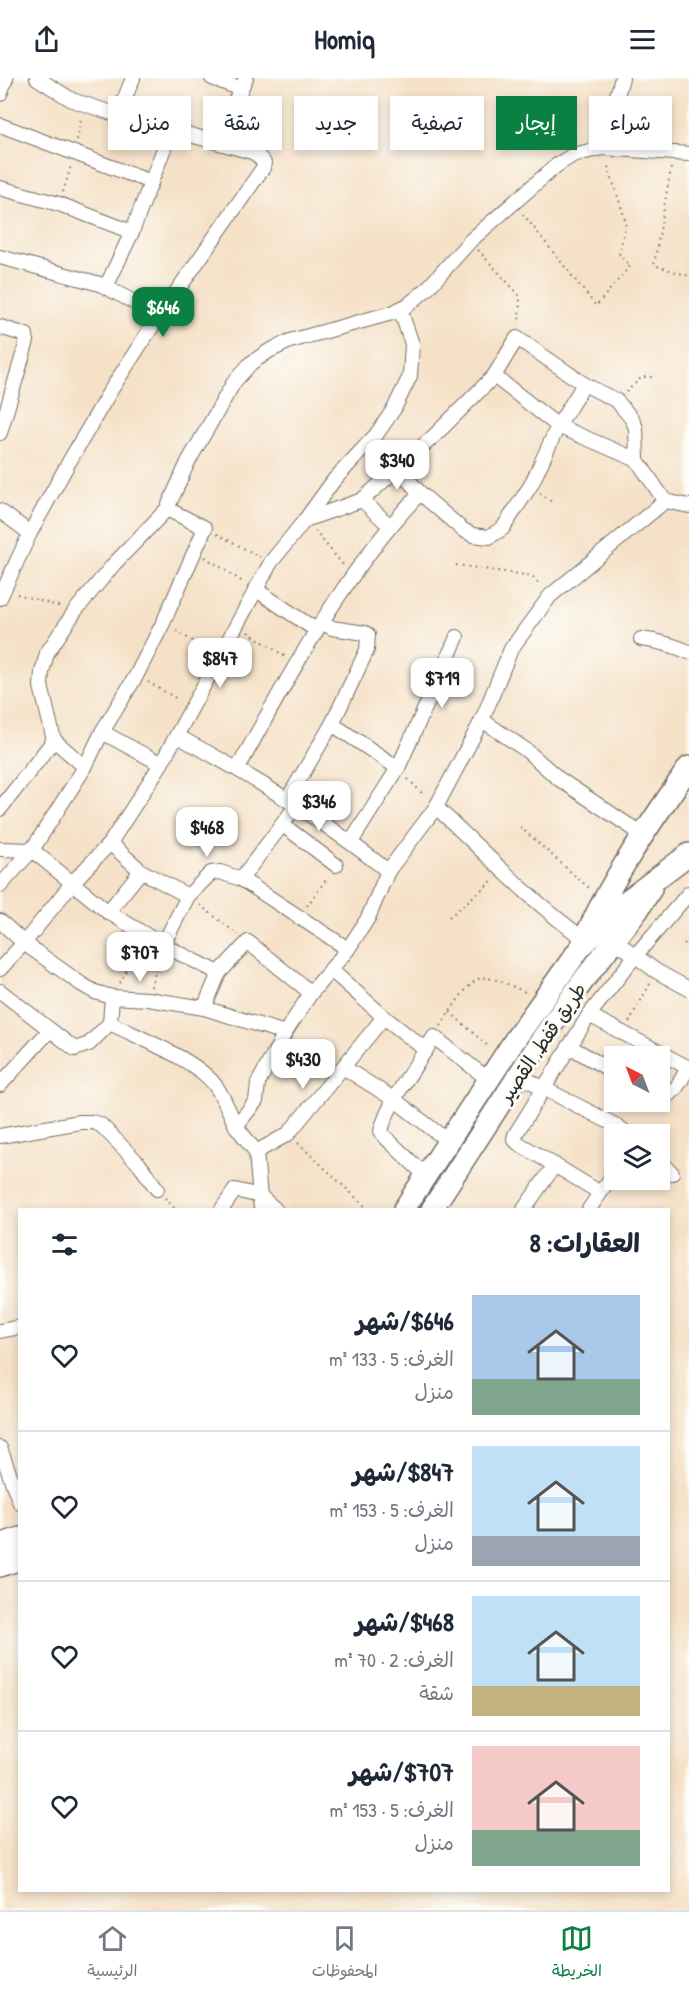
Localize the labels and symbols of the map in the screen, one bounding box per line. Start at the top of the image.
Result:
pin: $646 [127,287,199,338]
pin: $340 [361,440,433,491]
pin: $847 [184,638,256,689]
pin: $719 [406,658,478,709]
pin: $346 [283,781,355,832]
pin: $468 [171,807,243,858]
pin: $707 [104,932,176,983]
street label: طريق قفط, القصير [491,977,592,1109]
pin: $430 [267,1039,339,1090]
north arrow [604,1046,670,1112]

